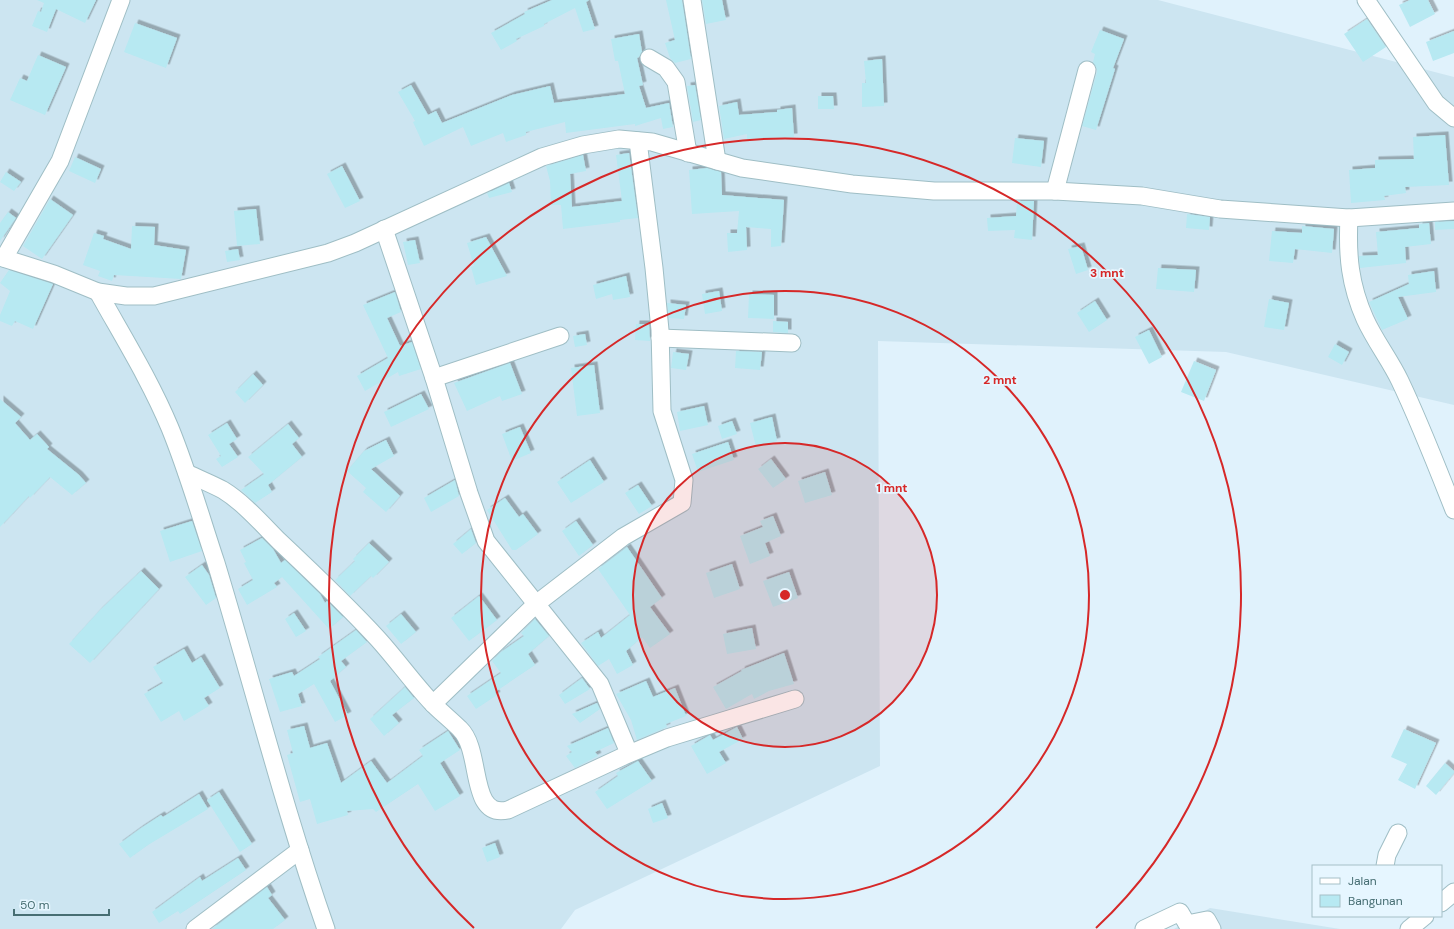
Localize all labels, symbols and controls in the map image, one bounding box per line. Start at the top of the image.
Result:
text: 3 mnt [1090,265,1124,281]
text: 2 mnt [983,372,1017,388]
text: 1 mnt [876,480,908,496]
centre of rings [778,588,792,602]
legend [1312,865,1442,917]
text: Jalan [1348,873,1377,889]
scale bar [14,891,109,917]
text: Bangunan [1348,893,1403,909]
text: 50 m [20,897,49,913]

